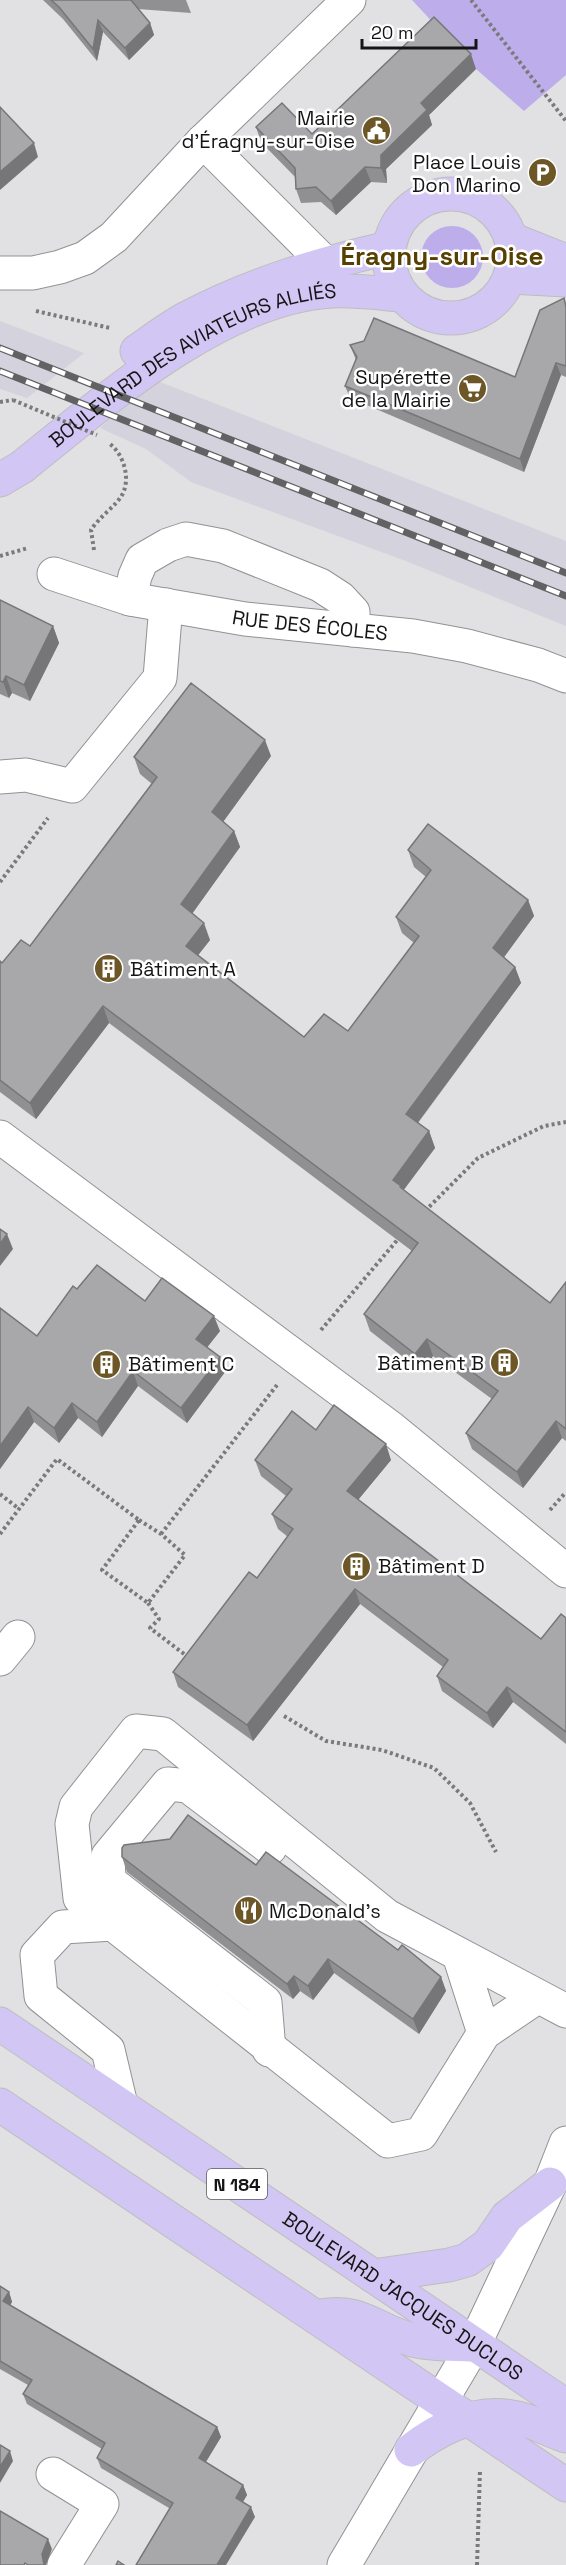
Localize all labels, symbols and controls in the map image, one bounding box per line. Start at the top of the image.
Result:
scale bar [362,12,476,50]
text: 20 m [371,21,414,44]
place label: Mairie d'Éragny-sur-Oise [181,105,355,154]
public building icon: Mairie d'Éragny-sur-Oise [360,114,392,146]
place label: Place Louis Don Marino [412,149,521,198]
parking icon: Place Louis Don Marino [526,157,558,189]
district label: Éragny-sur-Oise [341,239,543,273]
street label: BOULEVARD DES AVIATEURS ALLIÉS [44,278,337,453]
place label: Supérette de la Mairie [342,364,451,413]
supermarket icon: Supérette de la Mairie [456,372,488,404]
street label: RUE DES ÉCOLES [230,604,389,646]
building icon: Bâtiment A [93,953,125,985]
place label: Bâtiment A [130,956,236,982]
building icon: Bâtiment B [489,1347,521,1379]
building icon: Bâtiment C [91,1348,123,1380]
place label: Bâtiment B [377,1350,484,1376]
place label: Bâtiment C [128,1351,234,1377]
building icon: Bâtiment D [341,1550,373,1582]
place label: Bâtiment D [378,1553,485,1579]
restaurant icon: McDonald's [232,1895,264,1927]
place label: McDonald's [269,1898,381,1924]
road number: N 184 [207,2169,267,2199]
street label: BOULEVARD JACQUES DUCLOS [278,2205,528,2386]

